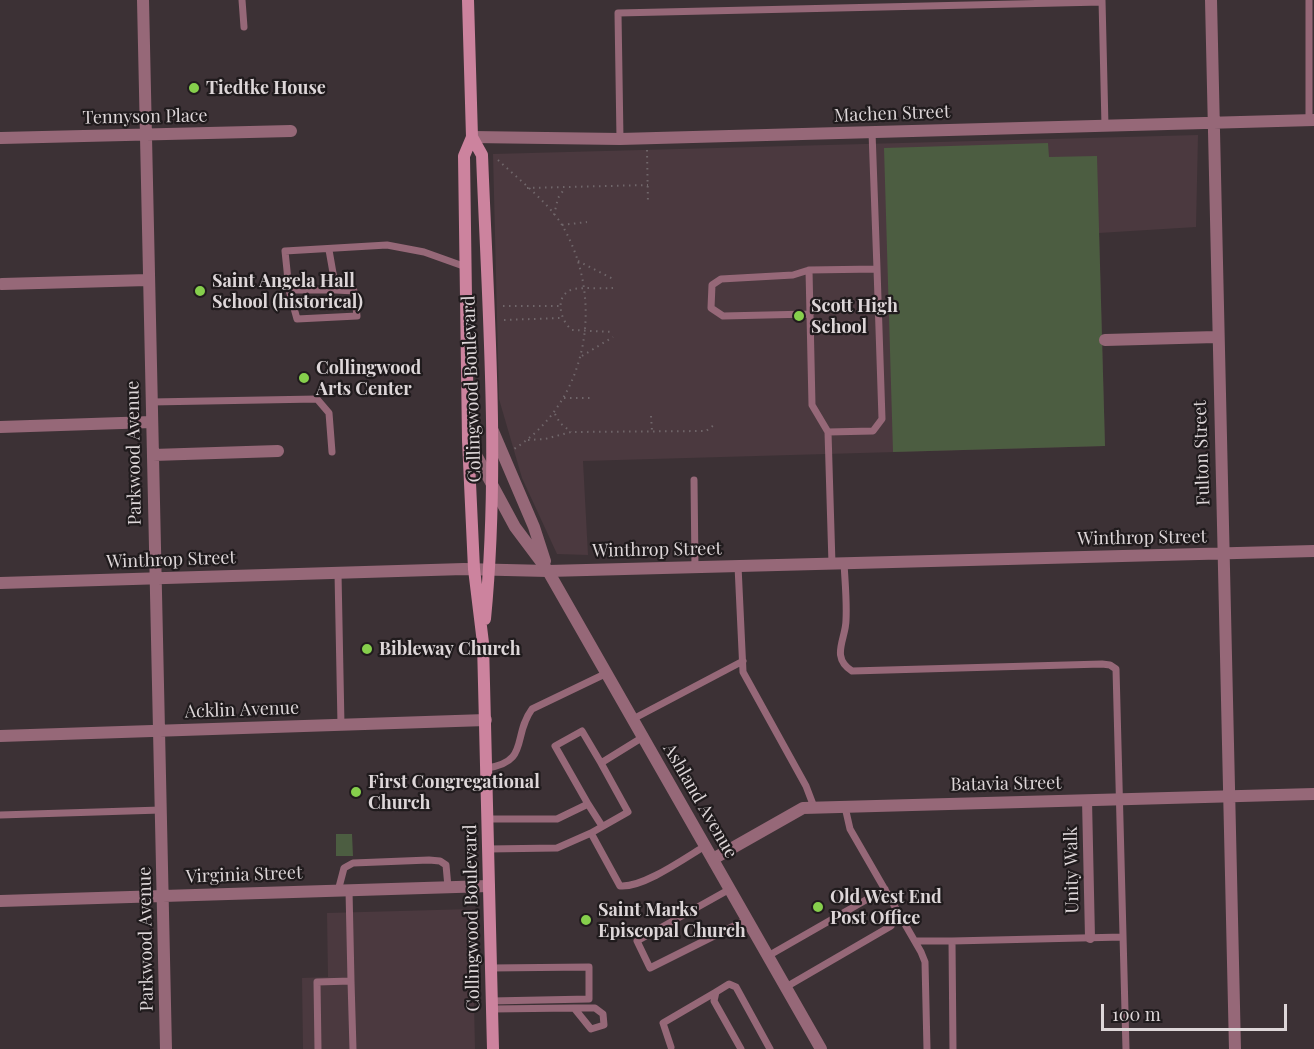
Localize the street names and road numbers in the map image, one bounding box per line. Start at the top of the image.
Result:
street label: Machen Street [833,101,951,127]
street label: Tennyson Place [82,105,208,129]
street label: Collingwood Boulevard [458,295,486,483]
street label: Parkwood Avenue [122,380,146,526]
street label: Fulton Street [1189,400,1215,506]
street label: Winthrop Street [1077,526,1207,550]
street label: Winthrop Street [592,538,722,562]
street label: Winthrop Street [106,547,236,573]
street label: Acklin Avenue [184,697,300,723]
street label: Ashland Avenue [658,740,742,862]
street label: Batavia Street [950,772,1062,796]
street label: Collingwood Boulevard [460,824,484,1012]
street label: Unity Walk [1060,826,1084,914]
street label: Virginia Street [185,862,303,888]
street label: Parkwood Avenue [134,866,158,1012]

